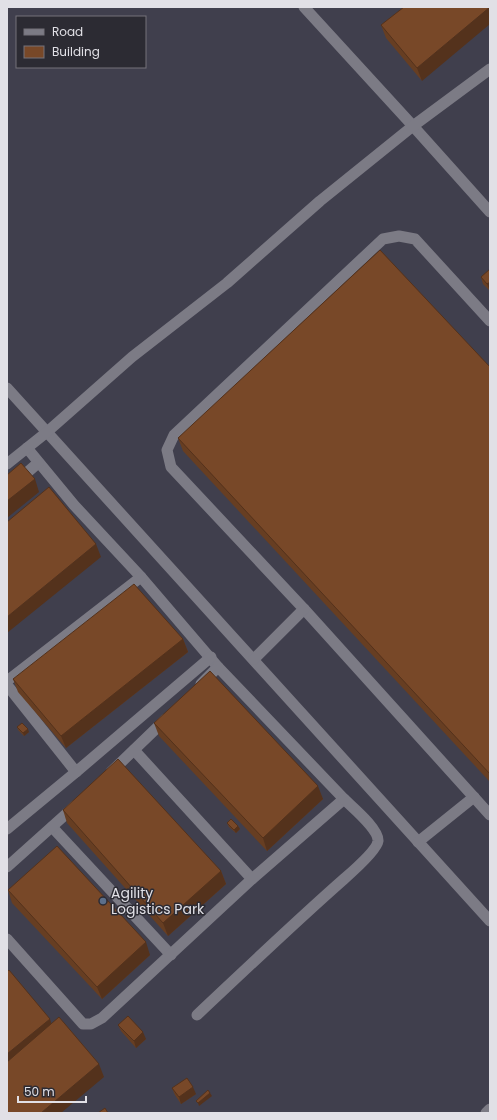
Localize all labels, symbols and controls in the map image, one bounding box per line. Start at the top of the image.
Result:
legend [16,16,146,68]
text: Road [52,23,83,40]
text: Building [52,43,100,60]
place label: Agility Logistics Park [111,883,205,919]
marker: Agility Logistics Park [98,896,108,906]
scale bar [18,1078,86,1104]
text: 50 m [24,1083,55,1100]

